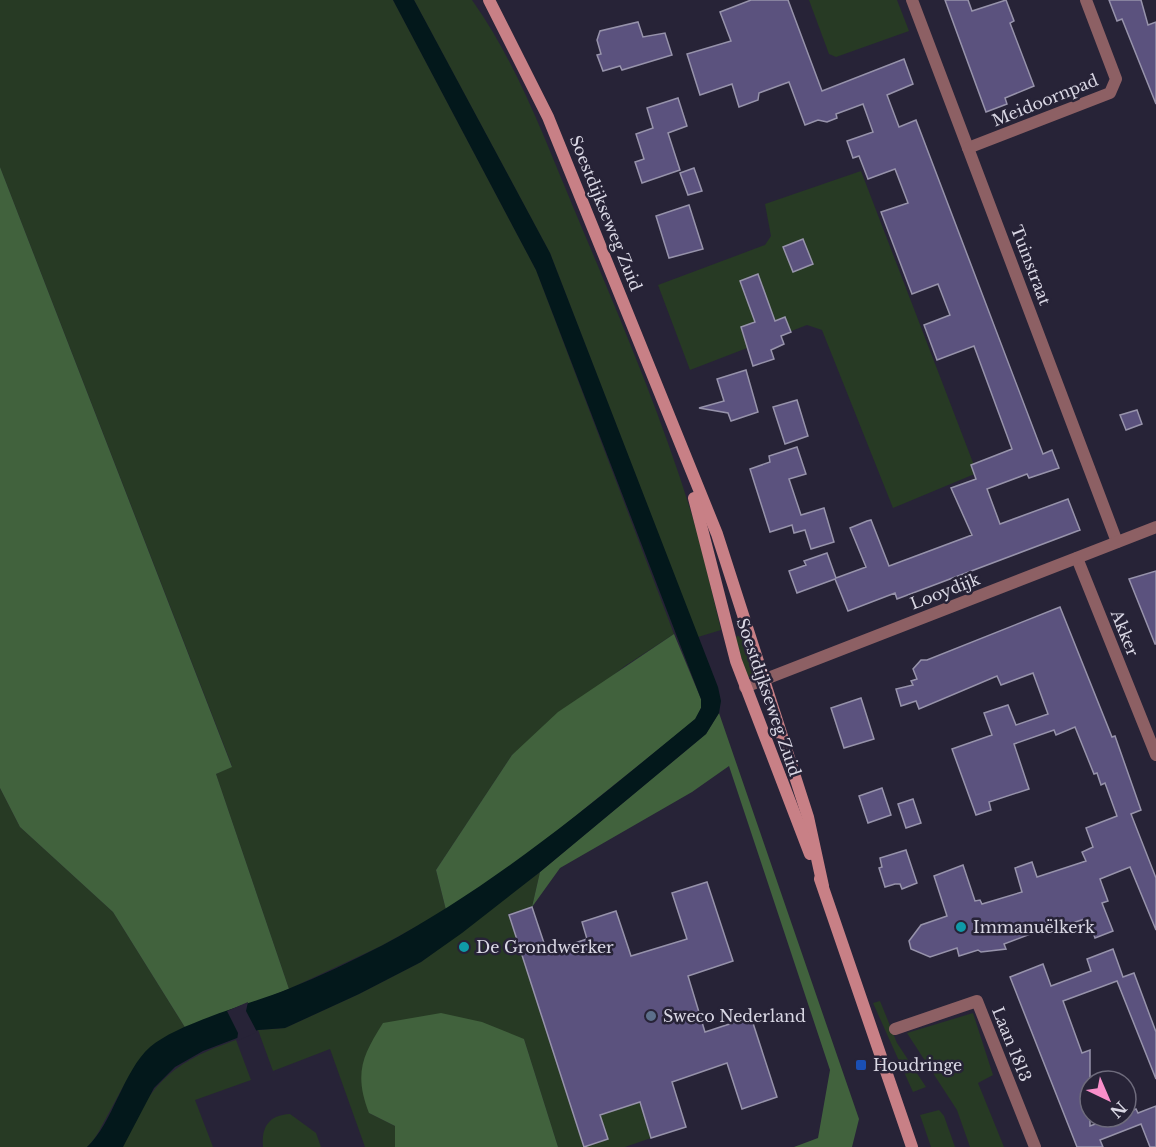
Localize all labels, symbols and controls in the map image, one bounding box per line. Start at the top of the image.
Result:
street label: Meidoornpad [989,70,1101,130]
street label: Soestdijkseweg Zuid [566,132,646,294]
street label: Tuinstraat [1007,222,1055,308]
street label: Looydijk [907,569,983,613]
street label: Akker [1106,606,1143,659]
street label: Soestdijkseweg Zuid [732,615,806,779]
place label: Immanuëlkerk [973,917,1095,937]
marker: Immanuëlkerk [954,920,968,934]
place label: De Grondwerker [476,937,614,957]
marker: De Grondwerker [457,940,471,954]
street label: Laan 1813 [988,1004,1036,1084]
place label: Sweco Nederland [663,1006,806,1026]
marker: Sweco Nederland [644,1009,658,1023]
place label: Houdringe [873,1055,962,1075]
marker: Houdringe [854,1058,868,1072]
north arrow [1078,1069,1138,1129]
text: N [1106,1097,1131,1122]

